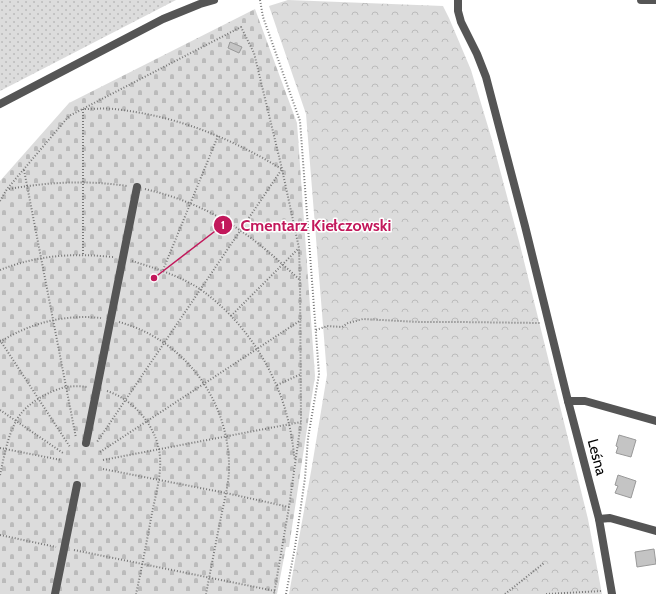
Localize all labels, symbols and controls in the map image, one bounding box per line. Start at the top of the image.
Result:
callout: Cmentarz Kiełczowski [213,211,400,239]
text: Cmentarz Kiełczowski [241,216,391,235]
text: 1 [221,217,225,232]
street label: Leśna [584,437,611,478]

